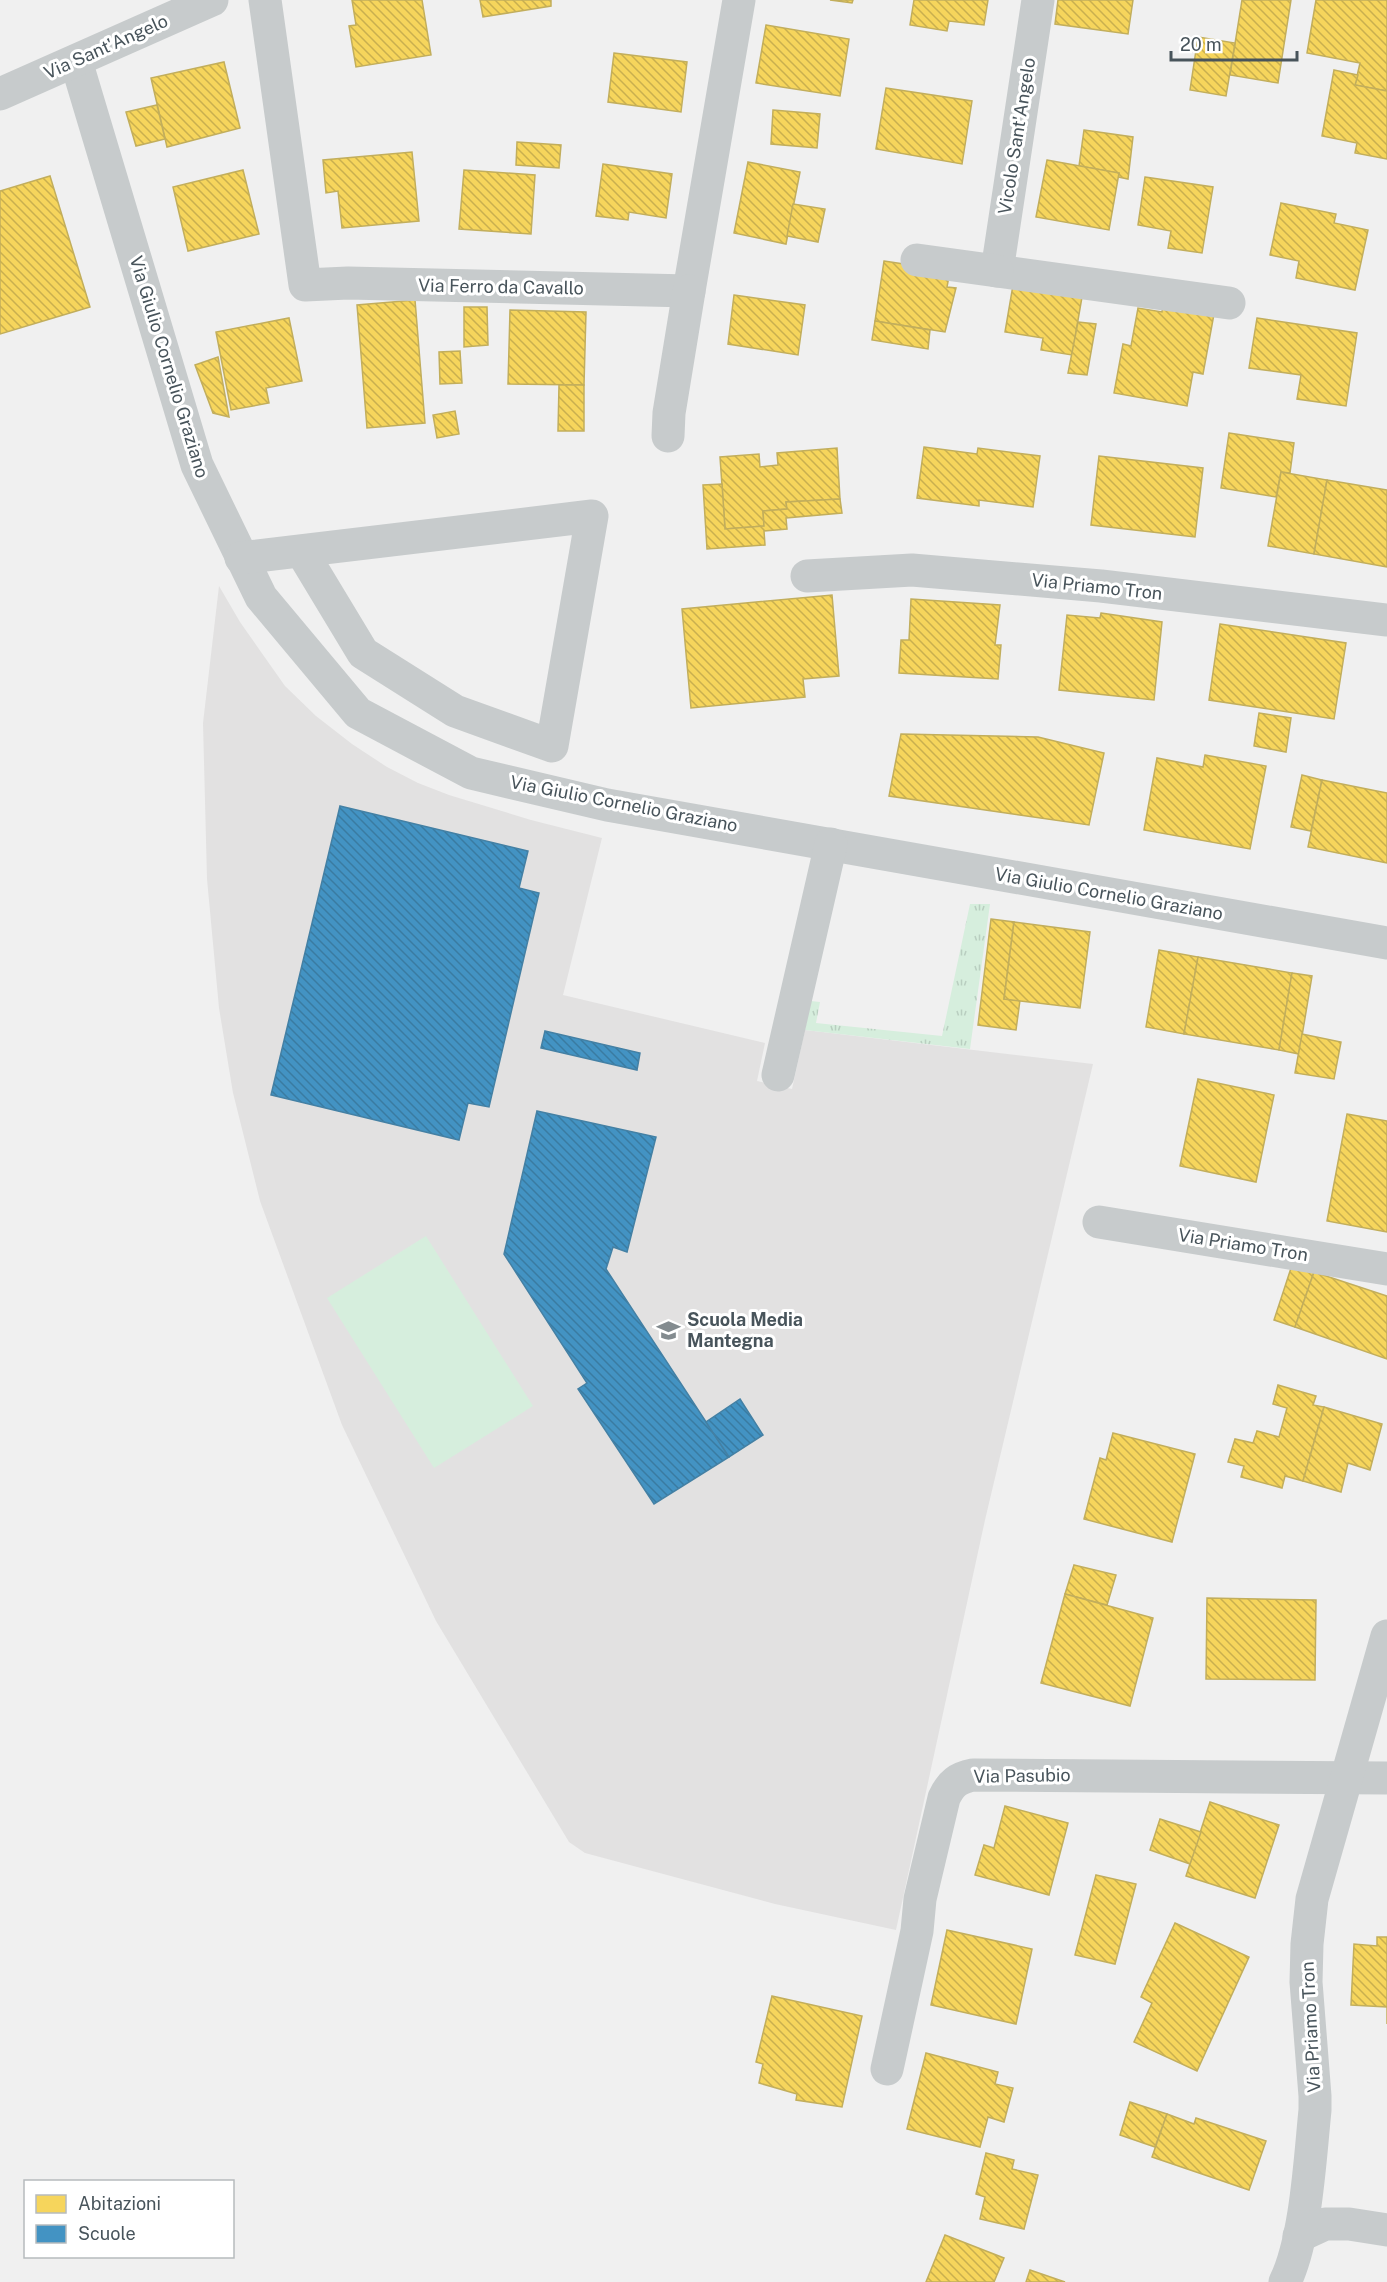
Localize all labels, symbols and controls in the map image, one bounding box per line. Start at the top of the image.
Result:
street label: Via Sant'Angelo [41,10,171,83]
scale bar [1171,24,1297,62]
text: 20 m [1180,34,1222,55]
street label: Vicolo Sant'Angelo [994,56,1039,216]
street label: Via Giulio Cornelio Graziano [126,253,213,480]
street label: Via Ferro da Cavallo [418,275,584,298]
street label: Via Priamo Tron [1031,569,1163,604]
street label: Via Giulio Cornelio Graziano [509,771,740,836]
street label: Via Giulio Cornelio Graziano [993,863,1225,924]
street label: Via Priamo Tron [1177,1224,1310,1265]
place label: Scuola Media Mantegna [687,1309,803,1351]
school or university icon: Scuola Media Mantegna [656,1317,682,1343]
street label: Via Pasubio [973,1764,1071,1787]
street label: Via Priamo Tron [1297,1961,1324,2093]
legend [24,2180,234,2258]
text: Abitazioni [78,2193,161,2214]
text: Scuole [78,2223,136,2244]

